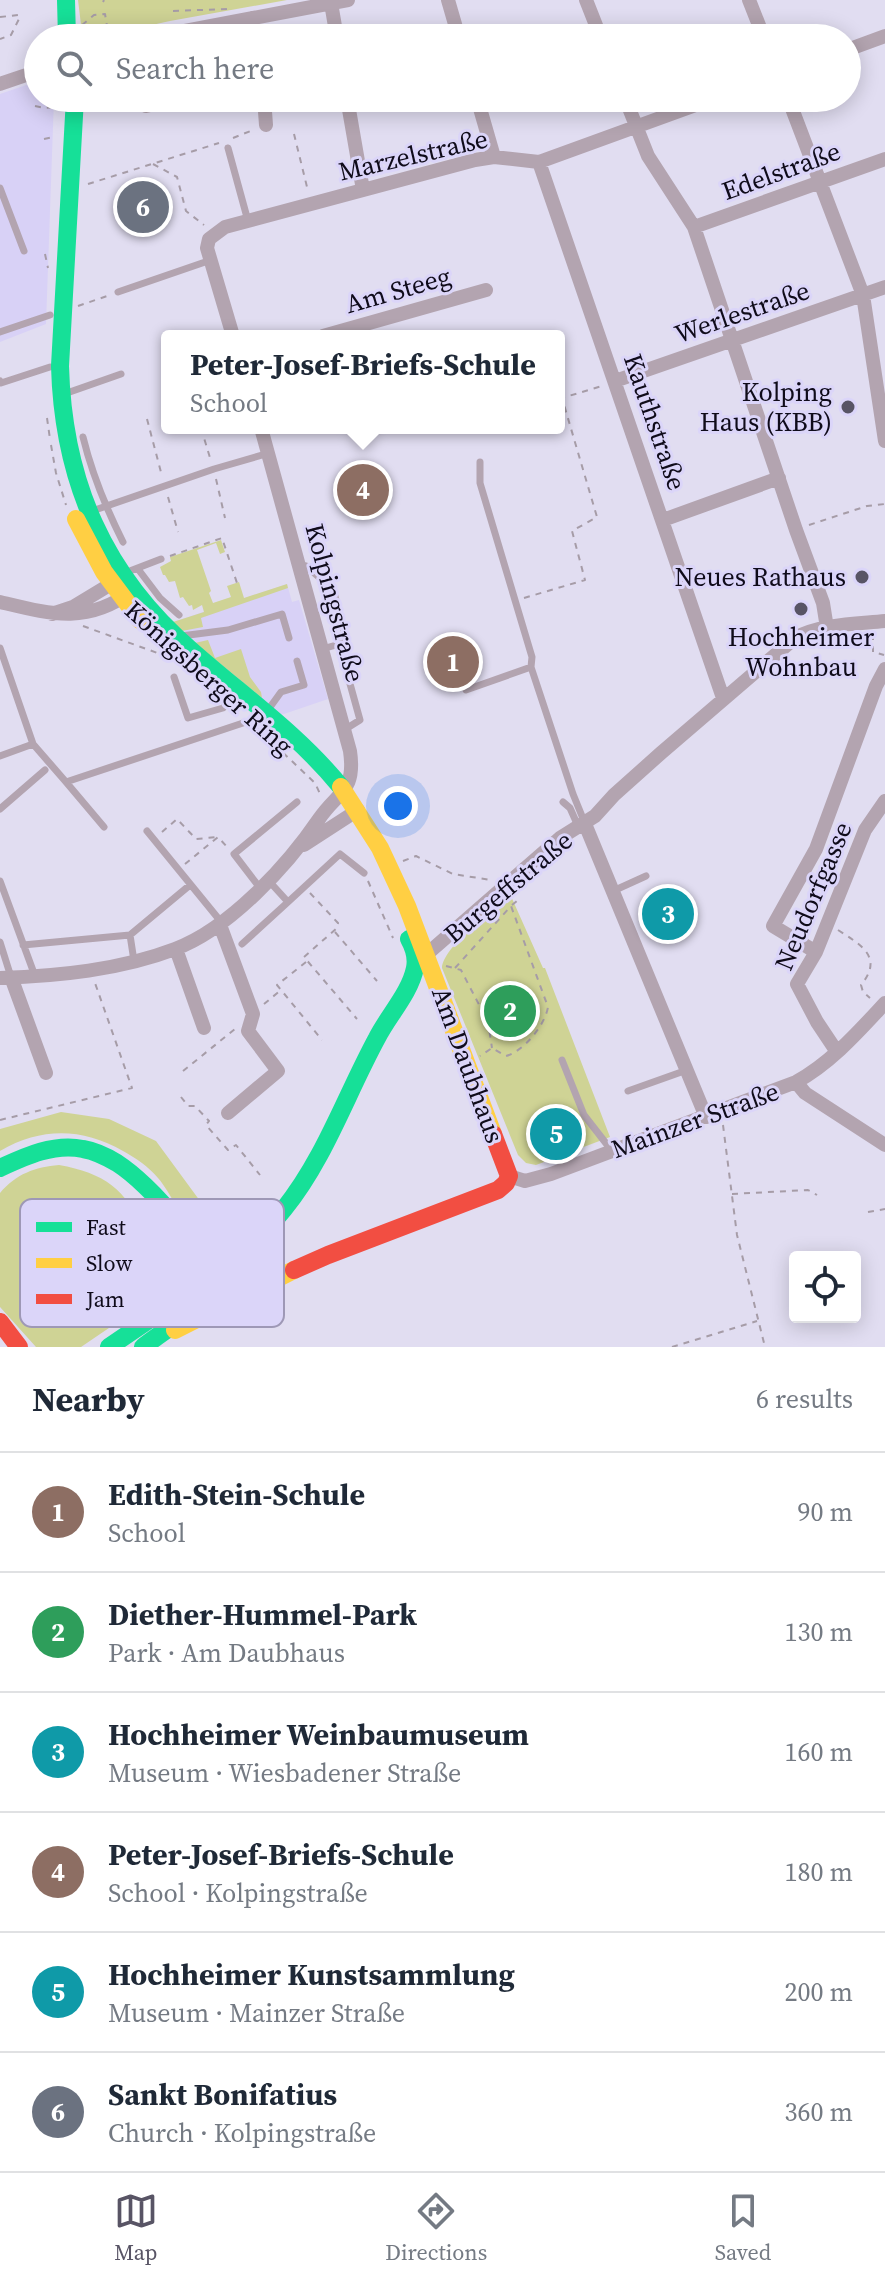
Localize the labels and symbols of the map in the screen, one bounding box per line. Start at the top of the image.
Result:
street label: Marzelstraße [335,120,491,190]
street label: Edelstraße [717,133,845,209]
pin: 6 [117,177,169,237]
street label: Am Steeg [341,258,455,322]
street label: Werlestraße [670,272,814,352]
street label: Kauthstraße [615,349,695,495]
place label: Kolping Haus (KBB) [700,374,832,440]
marker: Kolping Haus (KBB) [839,398,857,416]
pin: 4 [337,460,389,520]
street label: Kolpingstraße [297,520,373,686]
place label: Neues Rathaus [675,559,846,595]
marker: Neues Rathaus [853,568,871,586]
street label: Königsberger Ring [117,593,301,763]
marker: Hochheimer Wohnbau [792,600,810,618]
place label: Hochheimer Wohnbau [728,619,874,685]
pin: 1 [427,632,479,692]
your location [378,786,418,826]
street label: Neudorfgasse [766,816,860,976]
street label: Burgeffstraße [436,823,580,951]
pin: 3 [642,884,694,944]
pin: 2 [484,981,536,1041]
street label: Am Daubhaus [423,982,513,1148]
street label: Mainzer Straße [606,1073,784,1167]
pin: 5 [530,1104,582,1164]
legend [20,1199,284,1327]
text: Fast [86,1212,127,1242]
text: Slow [86,1248,133,1278]
text: Jam [85,1284,125,1314]

